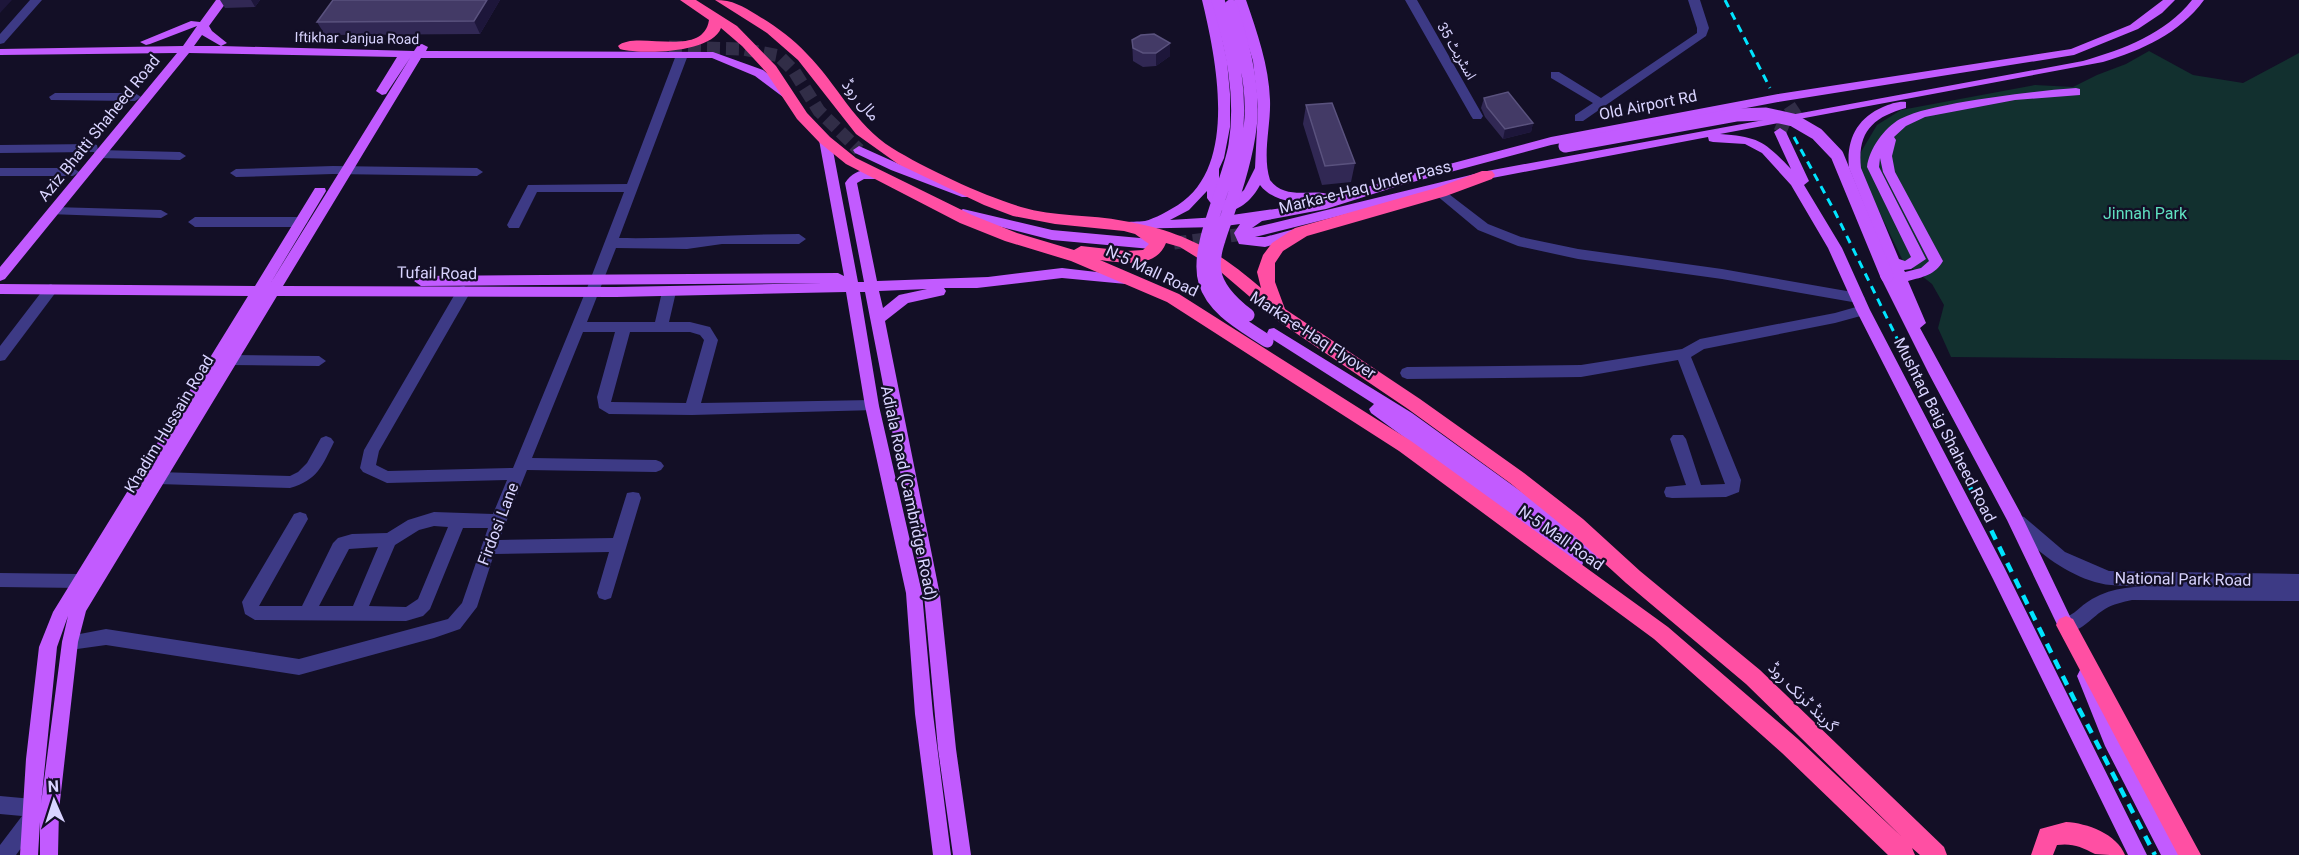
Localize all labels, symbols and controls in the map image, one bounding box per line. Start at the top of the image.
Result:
street label: اسٹریٹ 35 [1433,20,1480,83]
street label: Iftikhar Janjua Road [295,29,419,47]
street label: Aziz Bhatti Shaheed Road [34,51,164,205]
street label: مال روڈ [837,75,884,125]
street label: Old Airport Rd [1597,86,1699,124]
street label: Marka-e-Haq Under Pass [1277,156,1453,218]
park label: Jinnah Park [2103,204,2188,223]
street label: N-5 Mall Road [1103,241,1201,301]
street label: Tufail Road [397,263,477,283]
street label: Marka-e-Haq Flyover [1247,287,1380,383]
street label: Mushtaq Baig Shaheed Road [1890,334,2000,526]
street label: Khadim Hussain Road [120,352,218,496]
street label: Adiala Road (Cambridge Road) [877,384,941,602]
street label: Firdosi Lane [474,480,522,568]
street label: N-5 Mall Road [1515,502,1607,574]
street label: National Park Road [2115,568,2251,590]
street label: گرینڈ ٹرنک روڈ [1764,658,1842,736]
north arrow [24,771,84,831]
text: N [47,777,59,796]

